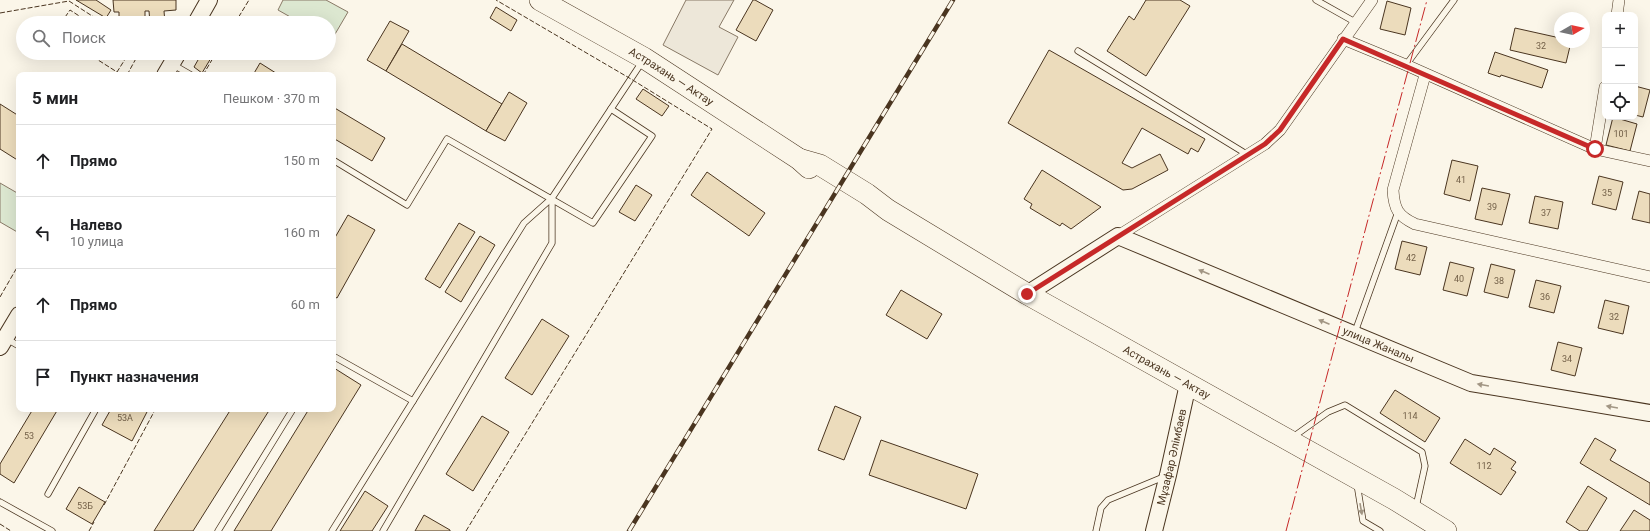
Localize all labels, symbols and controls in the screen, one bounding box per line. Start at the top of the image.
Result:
north arrow [1554,12,1590,48]
map controls [1602,12,1638,120]
button: + [1602,12,1638,48]
search box [16,16,336,60]
icon: search [30,27,52,49]
text: Поиск [62,29,106,47]
house number: 32 [1536,41,1546,51]
street label: Астрахань — Актау [627,45,717,109]
button: − [1602,48,1638,84]
button: locate [1602,84,1638,120]
text: 5 мин [32,88,78,108]
text: Пешком · 370 m [223,91,320,106]
house number: 101 [1613,129,1629,139]
route start [1586,140,1604,158]
icon: ahead [32,150,54,172]
text: Прямо [70,152,117,170]
text: 150 m [283,153,320,168]
house number: 41 [1456,175,1466,185]
house number: 35 [1602,188,1612,198]
house number: 39 [1487,202,1497,212]
house number: 37 [1541,208,1551,218]
text: Налево [70,216,122,234]
icon: left [32,222,54,244]
text: 160 m [283,225,320,240]
text: 10 улица [70,234,124,249]
house number: 42 [1406,253,1416,263]
one-way arrow [1198,269,1209,275]
house number: 40 [1454,274,1464,284]
house number: 38 [1494,276,1504,286]
route end [1018,285,1036,303]
house number: 36 [1540,292,1550,302]
icon: ahead [32,294,54,316]
text: Прямо [70,296,117,314]
text: 60 m [291,297,320,312]
house number: 32 [1609,312,1619,322]
one-way arrow [1318,319,1329,325]
street label: улица Жаналы [1341,324,1416,365]
street label: Астрахань — Актау [1121,343,1213,402]
house number: 34 [1562,354,1572,364]
icon: arrive [32,366,54,388]
text: Пункт назначения [70,368,199,386]
one-way arrow [1477,382,1489,388]
one-way arrow [1605,404,1618,410]
street label: Мұзафар Әлімбаев [1154,408,1189,507]
house number: 114 [1402,411,1418,421]
house number: 53А [117,413,133,423]
house number: 53 [24,431,34,441]
house number: 112 [1476,461,1492,471]
house number: 53Б [77,501,93,511]
one-way arrow [1358,503,1364,515]

